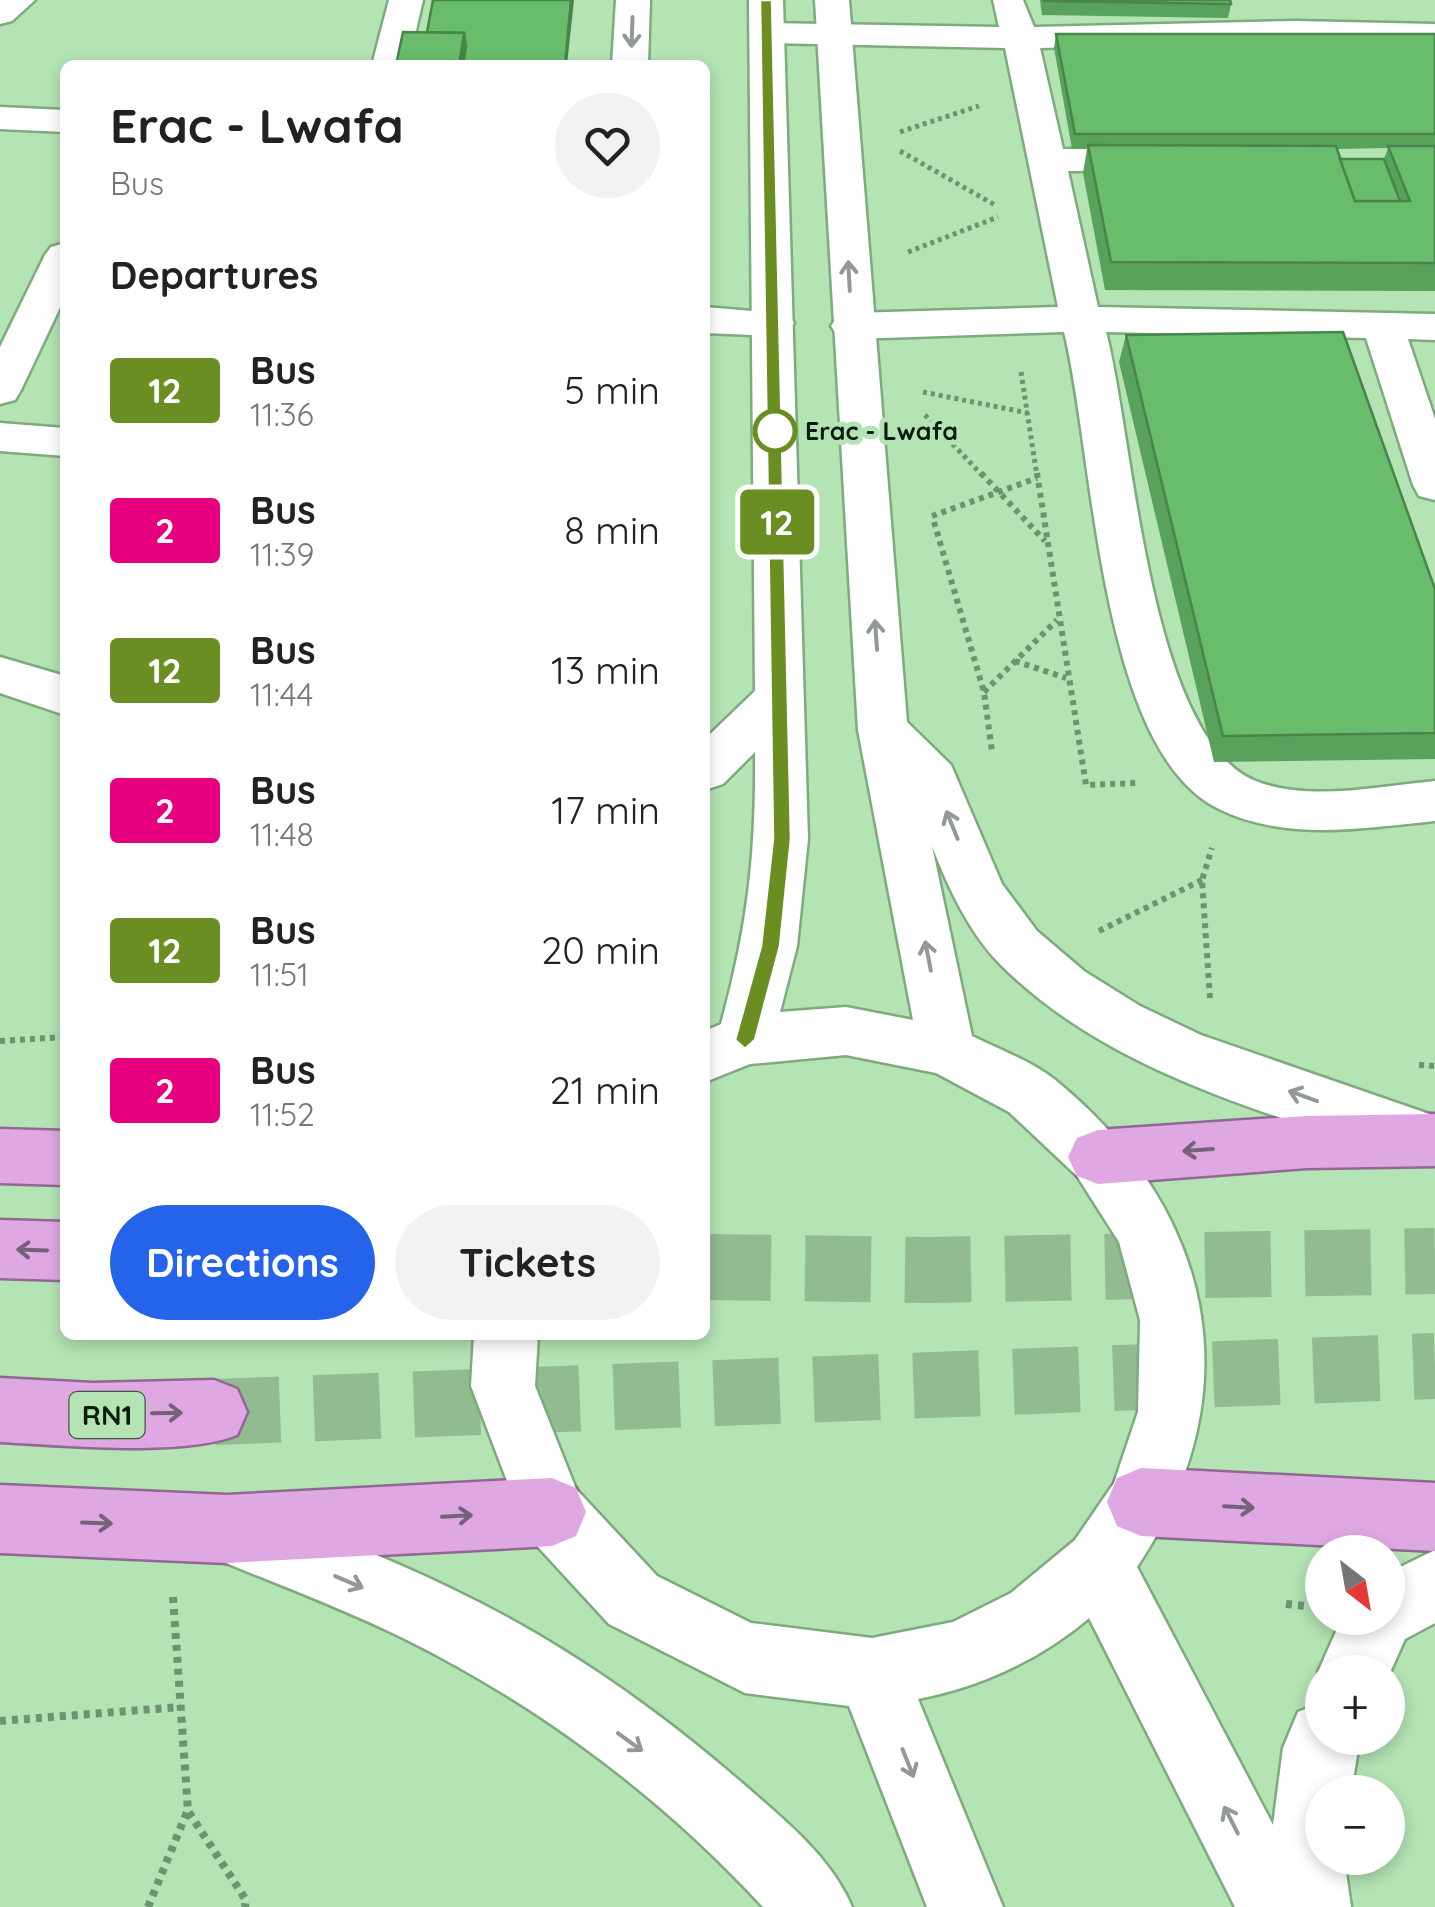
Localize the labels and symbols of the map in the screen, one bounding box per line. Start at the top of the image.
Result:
one-way arrow [622,16,641,48]
one-way arrow [839,261,858,293]
marker: Erac - Lwafa [754,410,796,452]
place label: Erac - Lwafa [805,415,958,446]
line badge: 12 [732,490,822,554]
one-way arrow [866,620,885,652]
one-way arrow [941,810,959,841]
one-way arrow [918,940,937,973]
one-way arrow [1288,1085,1319,1103]
one-way arrow [1182,1140,1214,1159]
one-way arrow [17,1240,49,1259]
road number: RN1 [70,1392,144,1438]
one-way arrow [151,1404,183,1423]
one-way arrow [1222,1498,1254,1517]
one-way arrow [440,1506,472,1525]
one-way arrow [81,1514,113,1533]
north arrow [1305,1535,1405,1635]
one-way arrow [333,1574,364,1592]
one-way arrow [616,1731,643,1752]
one-way arrow [901,1748,919,1778]
one-way arrow [1221,1806,1240,1836]

